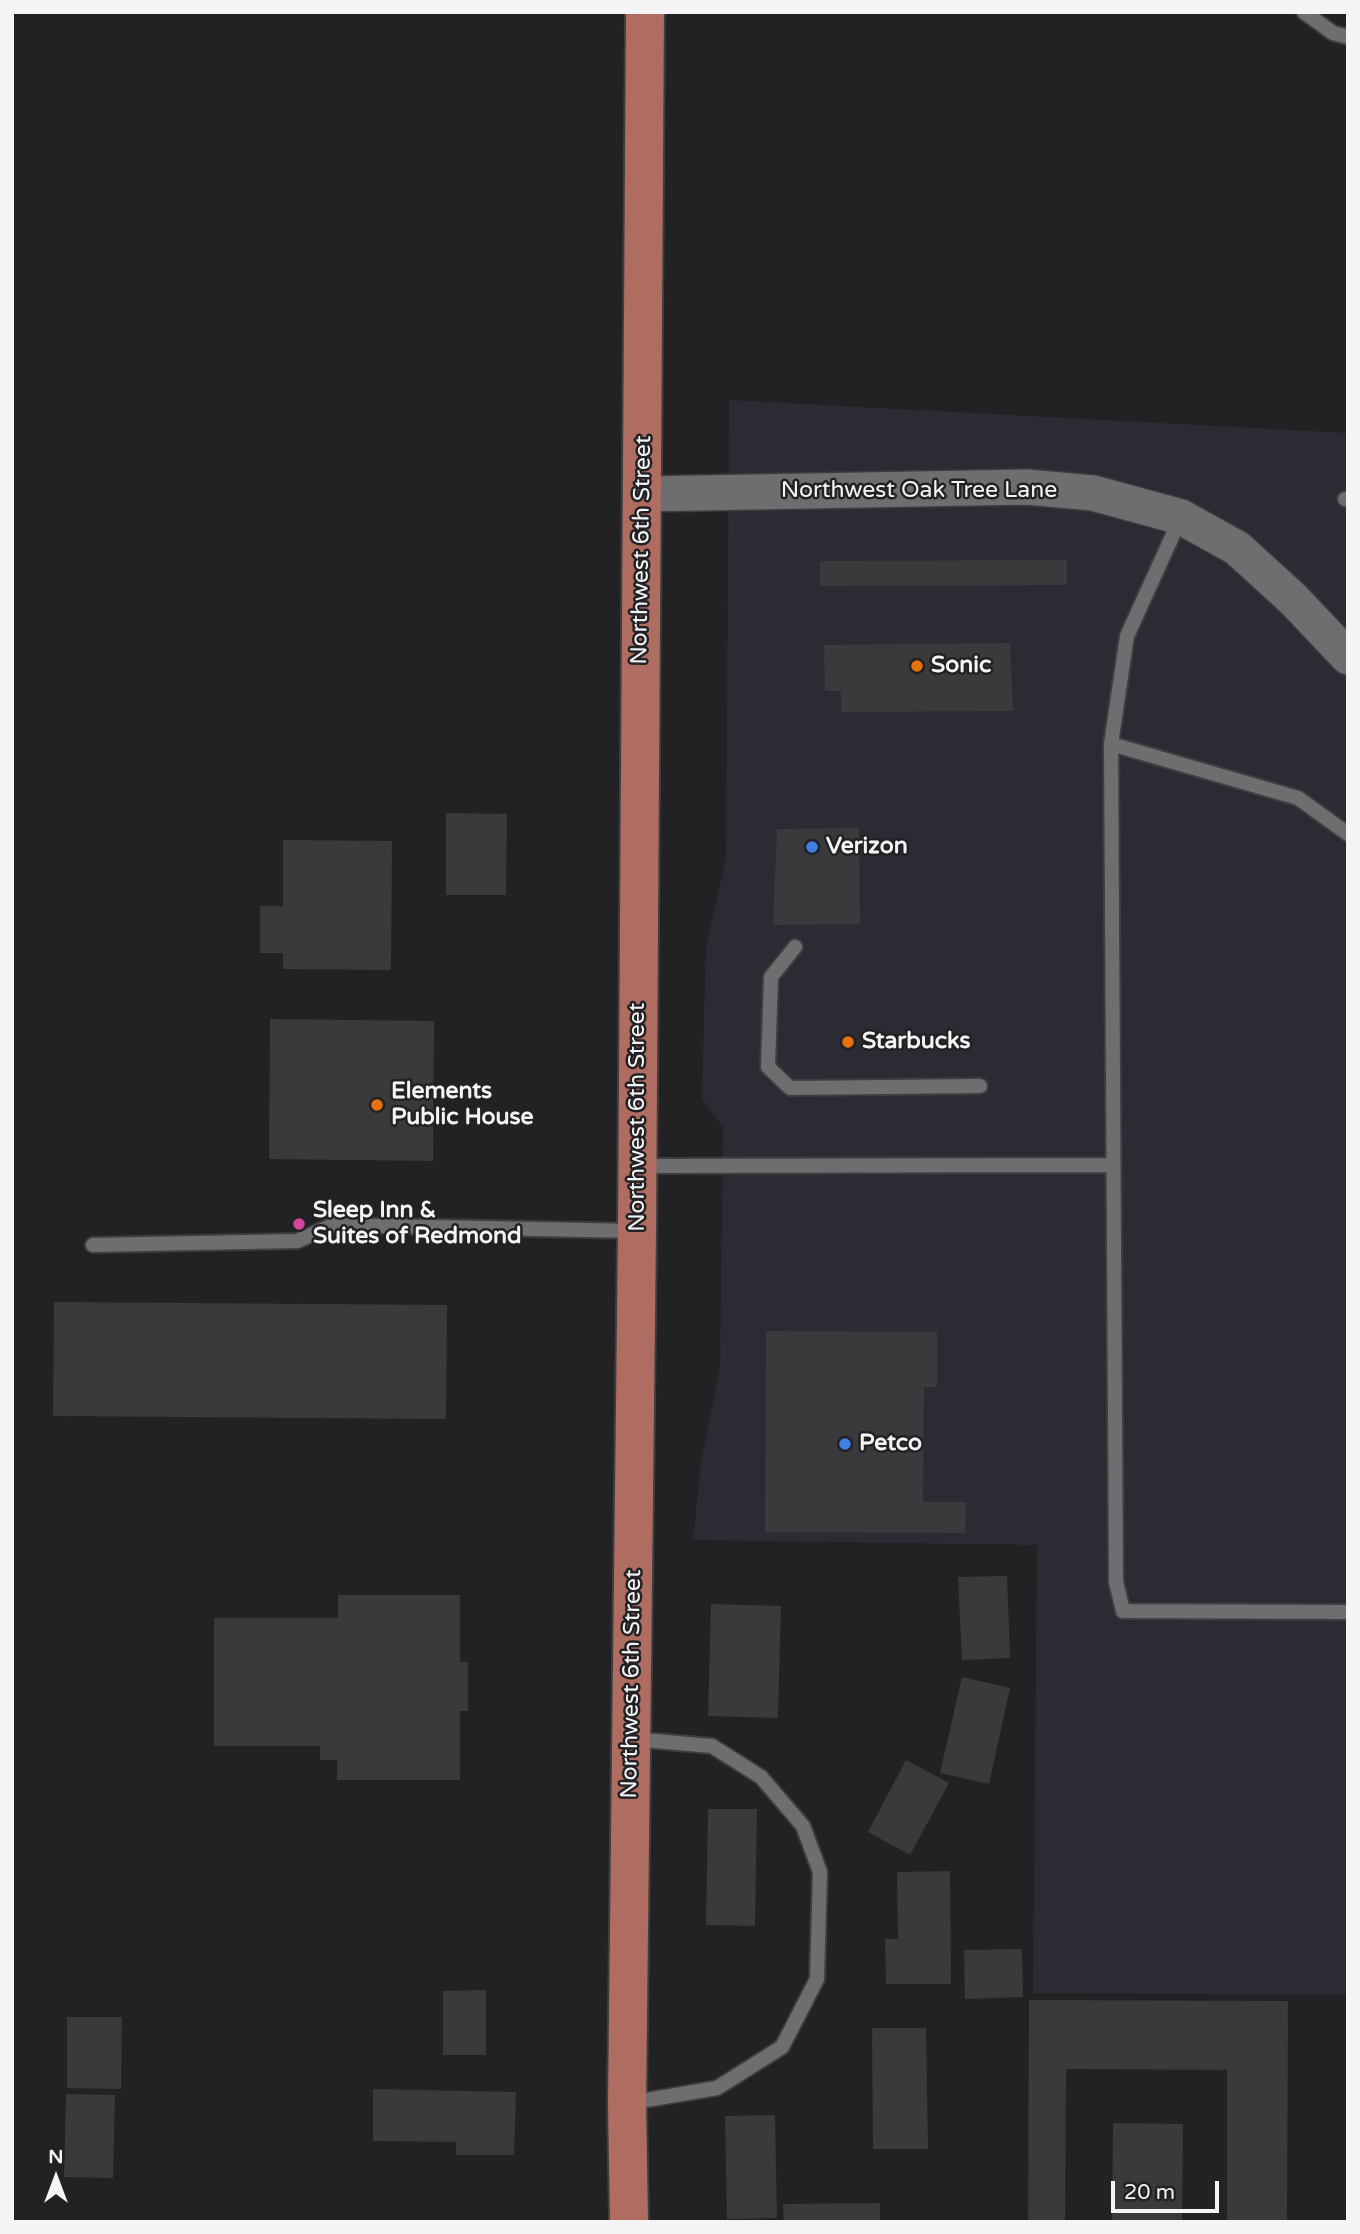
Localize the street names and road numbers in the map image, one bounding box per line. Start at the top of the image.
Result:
street label: Northwest 6th Street [626,435,658,665]
street label: Northwest Oak Tree Lane [781,477,1057,505]
street label: Northwest 6th Street [624,1002,652,1232]
street label: Northwest 6th Street [616,1569,648,1799]

